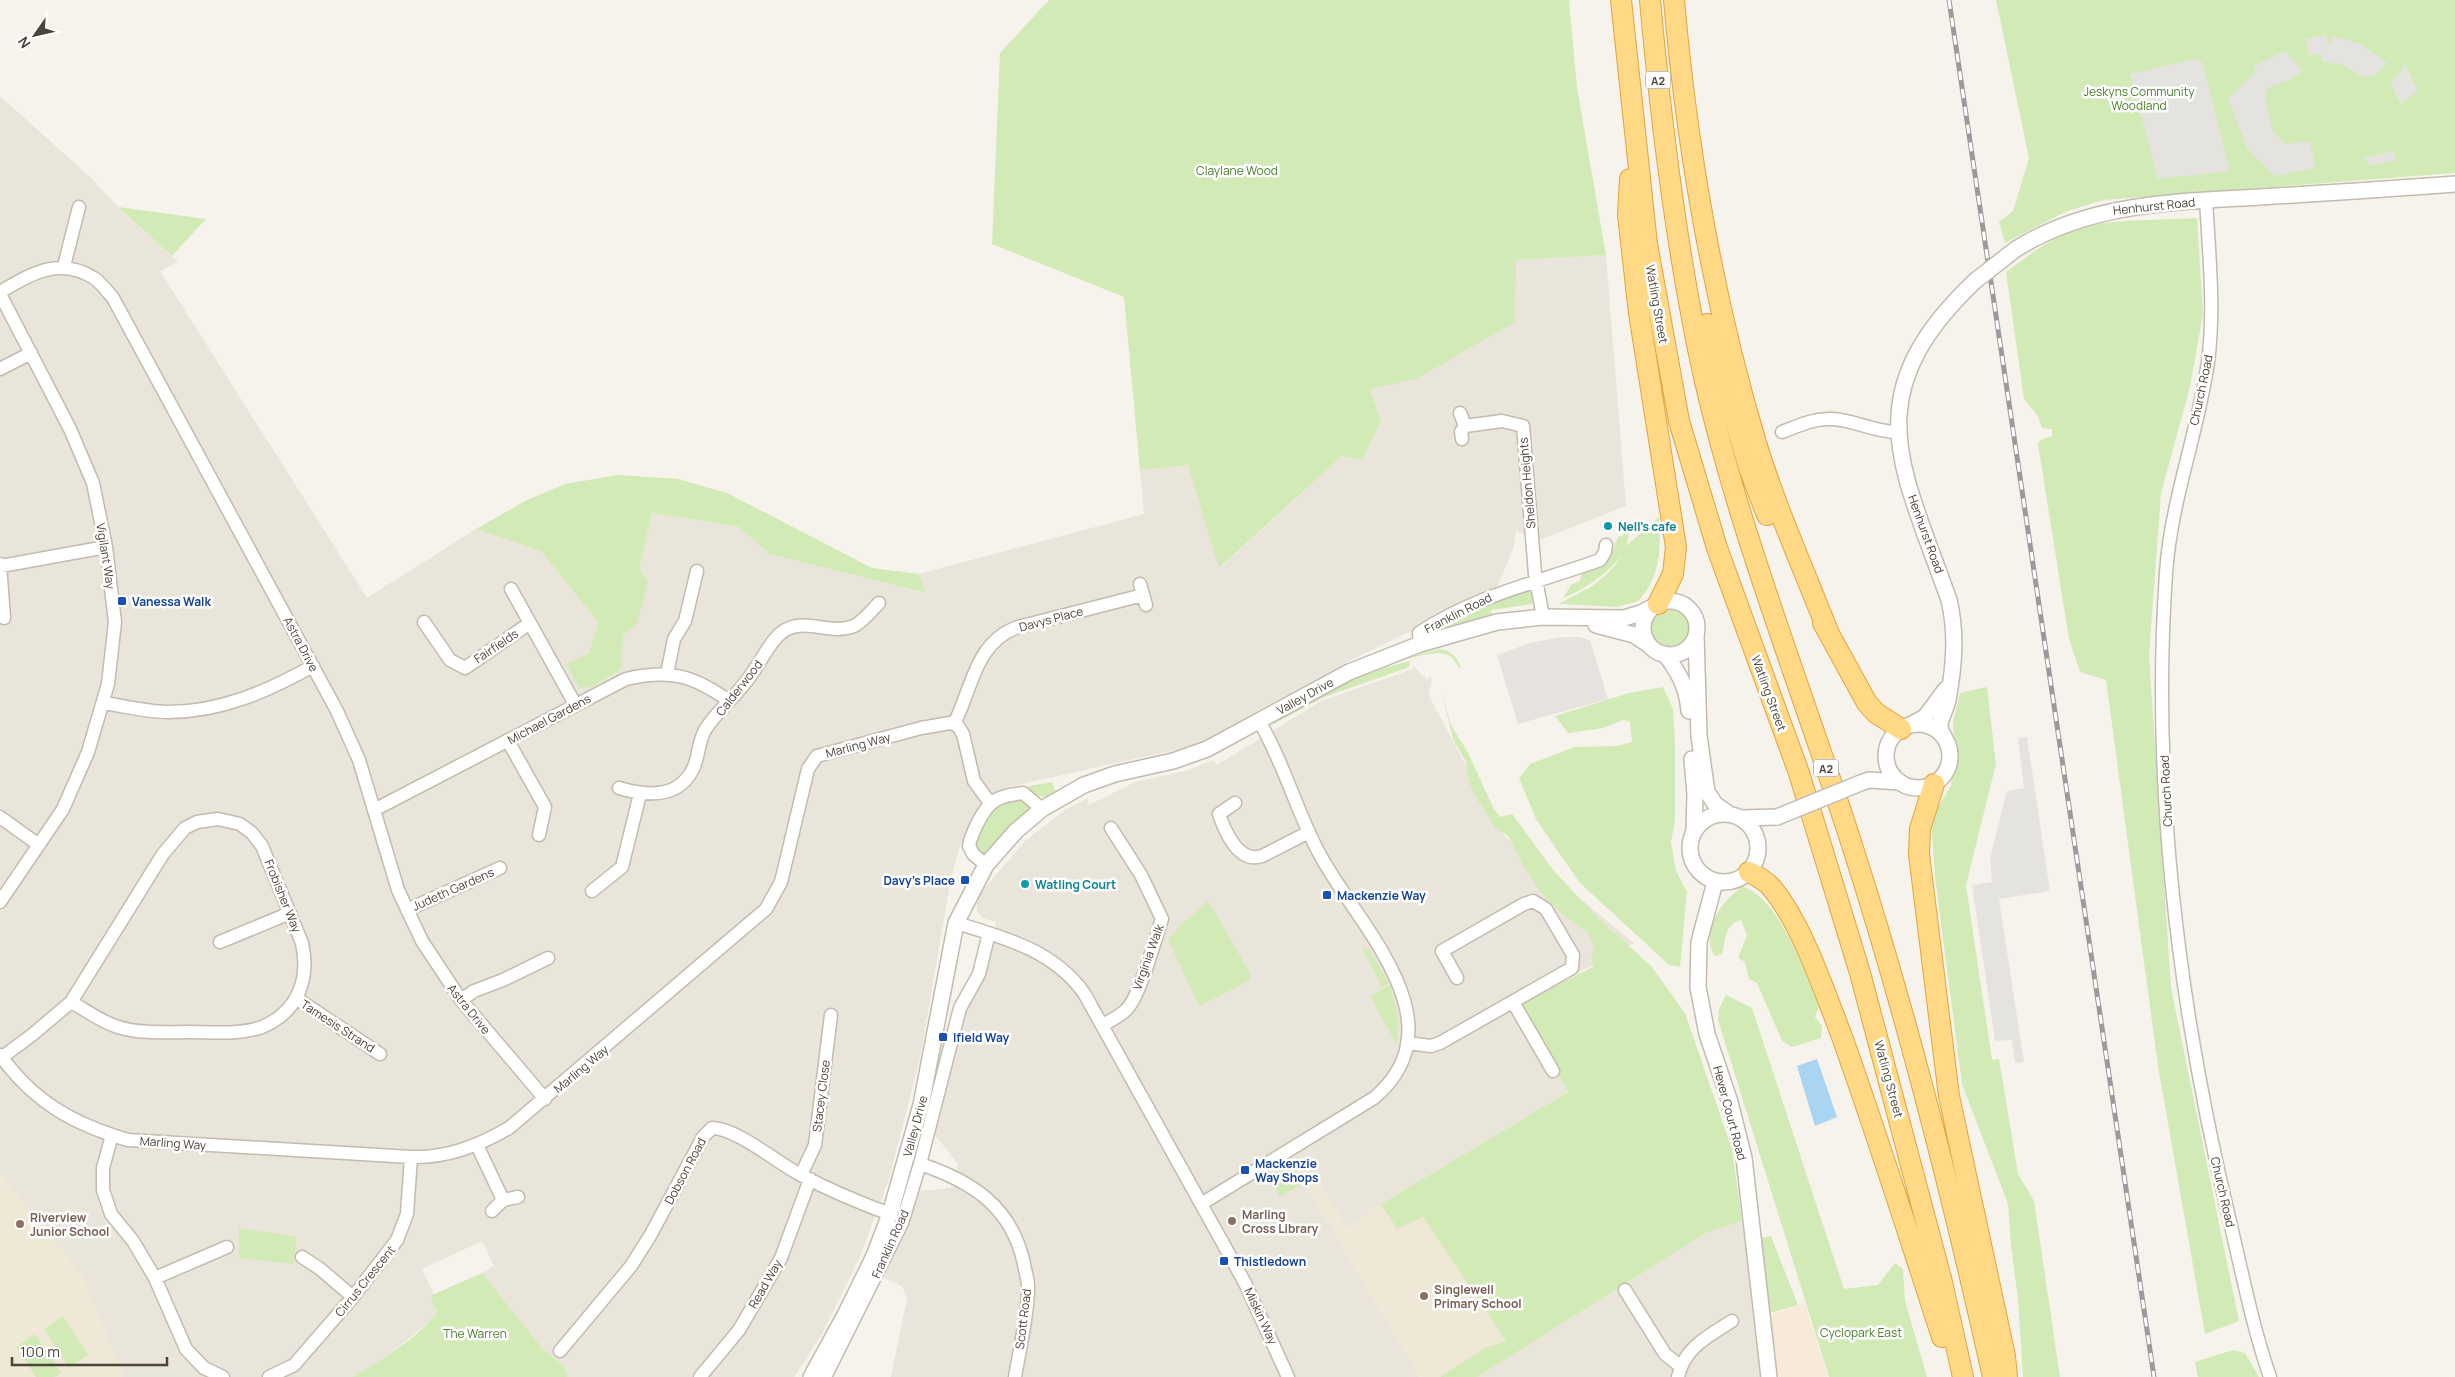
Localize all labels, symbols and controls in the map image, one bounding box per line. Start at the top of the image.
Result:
north arrow [10,10,60,60]
text: N [13,33,34,52]
road number: A2 [1646,72,1670,88]
park label: Jeskyns Community Woodland [2083,83,2195,114]
park label: Claylane Wood [1196,162,1278,179]
street label: Henhurst Road [2112,193,2196,219]
street label: Watling Street [1642,263,1672,345]
street label: Church Road [2185,353,2217,427]
street label: Sheldon Heights [1515,437,1539,529]
street label: Henhurst Road [1904,492,1948,576]
place label: Nell's cafe [1618,518,1677,535]
marker: Nell's cafe [1602,520,1614,532]
street label: Vigilant Way [92,522,120,591]
street label: Franklin Road [1421,589,1495,637]
place label: Vanessa Walk [132,593,211,610]
marker: Vanessa Walk [116,595,128,607]
street label: Davys Place [1017,602,1085,636]
street label: Astra Drive [279,614,323,674]
street label: Fairfields [470,625,522,667]
street label: Watling Street [1747,653,1791,734]
street label: Calderwood [712,656,766,720]
street label: Valley Drive [1273,673,1337,719]
street label: Michael Gardens [504,690,594,748]
street label: Marling Way [824,728,893,762]
street label: Church Road [2156,755,2176,827]
road number: A2 [1814,760,1838,776]
street label: Frobisher Way [261,857,306,936]
street label: Judeth Gardens [409,863,497,915]
place label: Davy's Place [883,872,955,889]
marker: Davy's Place [959,874,971,886]
place label: Watling Court [1035,876,1116,893]
marker: Watling Court [1019,878,1031,890]
place label: Mackenzie Way [1337,887,1426,904]
marker: Mackenzie Way [1321,889,1333,901]
street label: Virginia Walk [1128,921,1168,992]
street label: Astra Drive [444,980,494,1038]
street label: Tamesis Strand [298,996,378,1056]
place label: Ifield Way [953,1029,1010,1046]
marker: Ifield Way [937,1031,949,1043]
street label: Watling Street [1870,1038,1908,1120]
street label: Marling Way [550,1041,612,1097]
street label: Stacey Close [808,1059,834,1133]
street label: Hever Court Road [1709,1064,1751,1162]
street label: Valley Drive [899,1094,931,1158]
street label: Marling Way [139,1132,207,1154]
street label: Dobson Road [660,1135,710,1207]
place label: Mackenzie Way Shops [1255,1155,1319,1186]
street label: Church Road [2207,1155,2239,1229]
marker: Mackenzie Way Shops [1239,1164,1251,1176]
place label: Marling Cross Library [1242,1206,1318,1237]
street label: Franklin Road [867,1207,913,1281]
place label: Riverview Junior School [30,1209,110,1240]
marker: Marling Cross Library [1226,1215,1238,1227]
marker: Riverview Junior School [14,1218,26,1230]
street label: Cirrus Crescent [331,1242,399,1320]
place label: Thistledown [1234,1253,1306,1270]
marker: Thistledown [1218,1255,1230,1267]
street label: Read Way [744,1256,786,1312]
place label: Singlewell Primary School [1434,1281,1522,1312]
street label: Miskin Way [1240,1285,1282,1348]
street label: Scott Road [1011,1288,1035,1350]
marker: Singlewell Primary School [1418,1290,1430,1302]
park label: Cyclopark East [1820,1324,1902,1341]
park label: The Warren [443,1325,507,1342]
scale bar [12,1334,168,1366]
text: 100 m [20,1341,60,1362]

